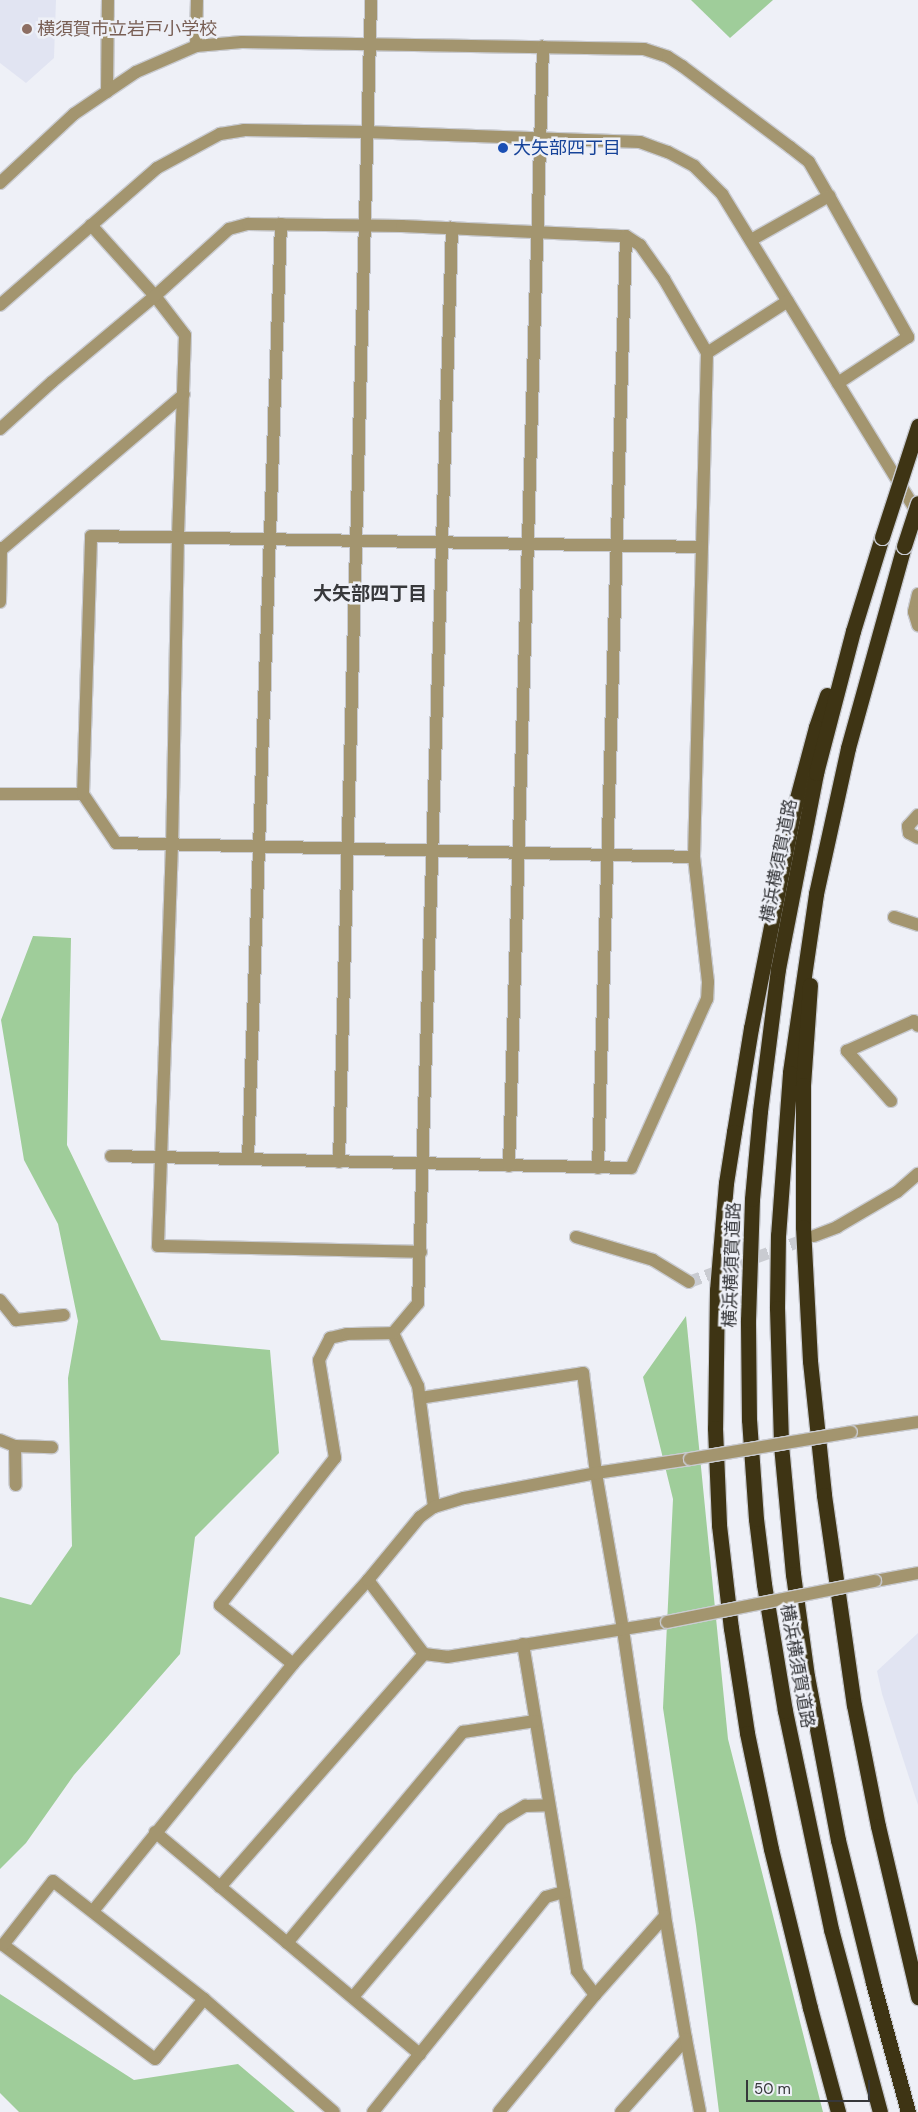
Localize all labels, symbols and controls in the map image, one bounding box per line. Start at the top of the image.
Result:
place label: 横須賀市立岩戸小学校 [37,18,217,40]
marker: 横須賀市立岩戸小学校 [21,23,33,35]
place label: 大矢部四丁目 [513,137,621,159]
marker: 大矢部四丁目 [497,142,509,154]
district label: 大矢部四丁目 [313,583,427,605]
street label: 横浜横須賀道路 [756,797,802,925]
street label: 横浜横須賀道路 [719,1202,745,1328]
street label: 横浜横須賀道路 [775,1602,819,1730]
scale bar [748,2070,872,2102]
text: 50 m [754,2079,791,2099]

